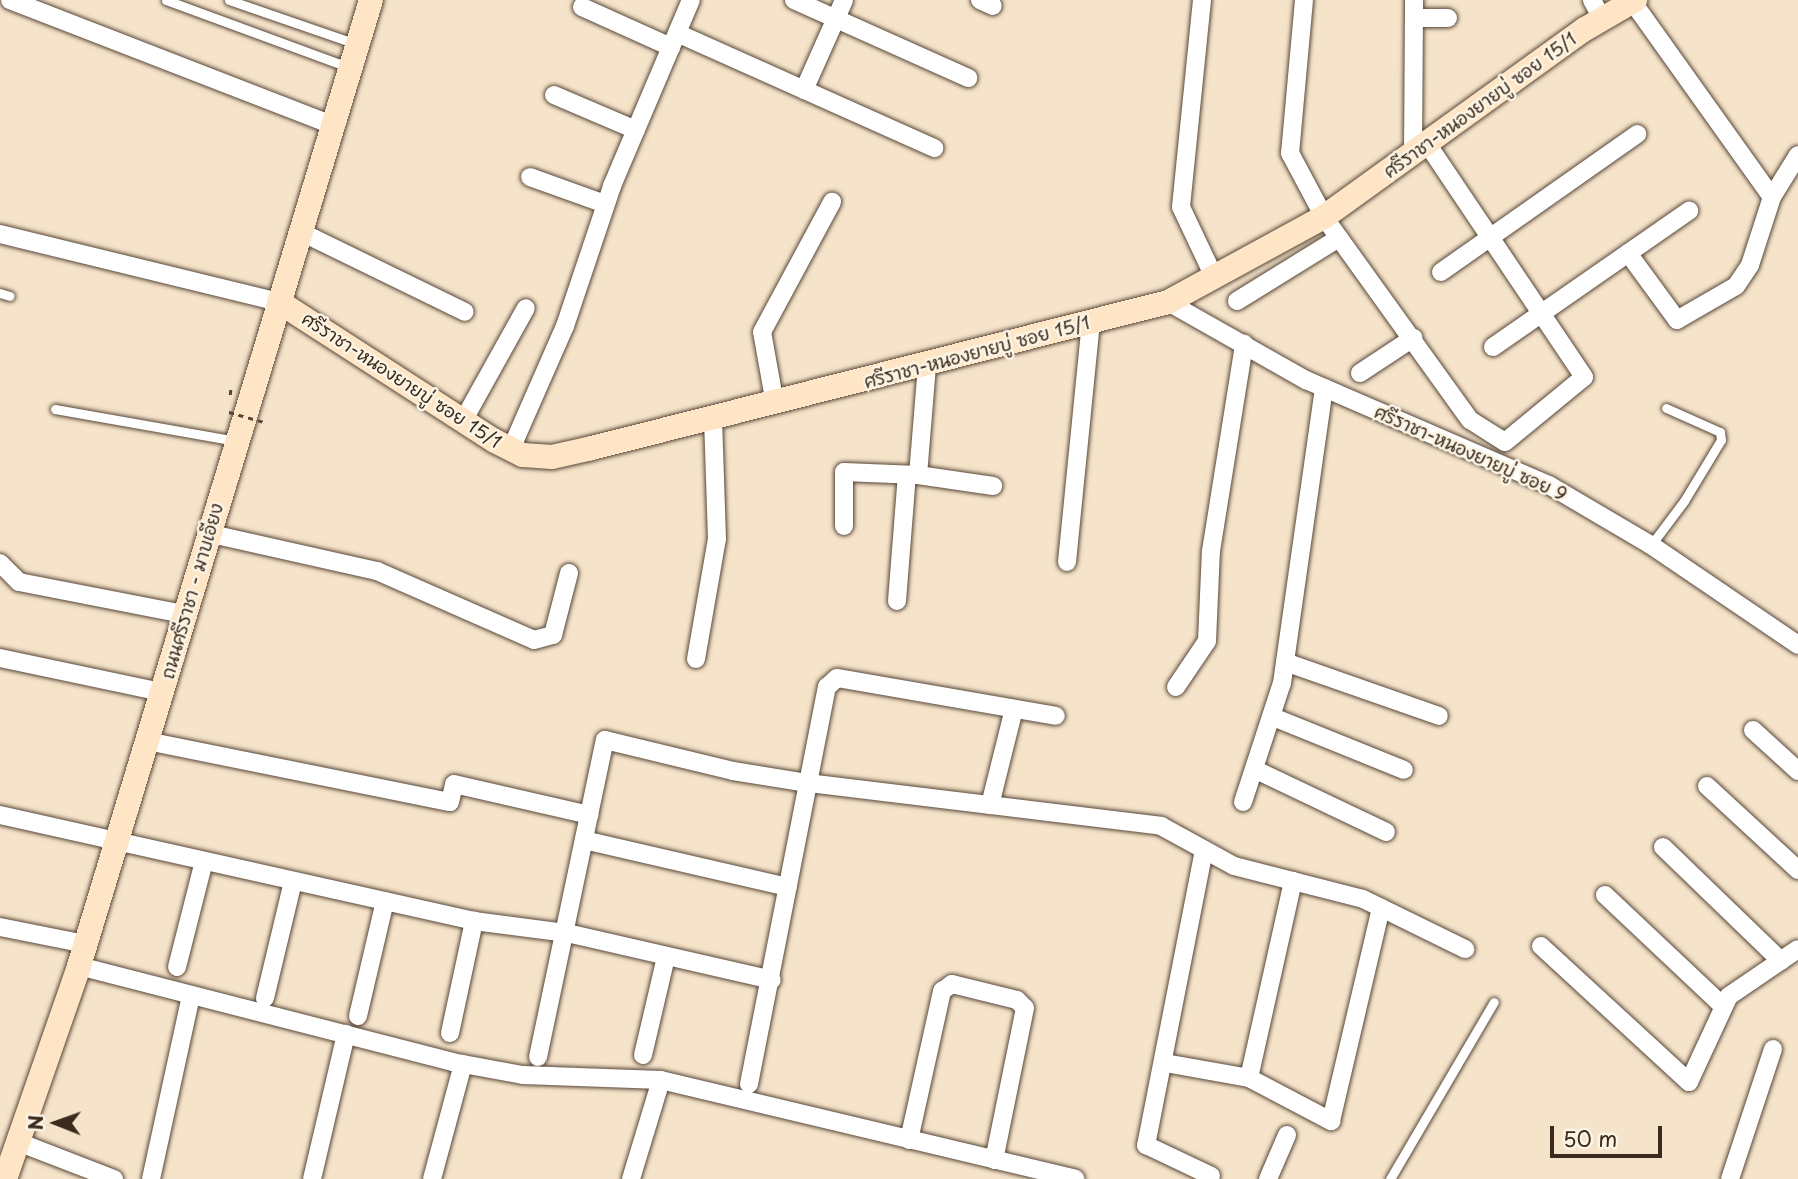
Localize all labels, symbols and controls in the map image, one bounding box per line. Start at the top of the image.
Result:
street label: ศรีราชา-หนองยายบู่ ซอย 15/1 [1380,28,1580,182]
street label: ศรีราชา-หนองยายบู่ ซอย 15/1 [299,308,505,452]
street label: ศรีราชา-หนองยายบู่ ซอย 15/1 [862,312,1092,392]
street label: ศรีราชา-หนองยายบู่ ซอย 9 [1372,401,1570,505]
street label: ถนนศรีราชา - มาบเอียง [157,501,227,681]
north arrow [21,1088,91,1158]
scale bar [1553,1112,1665,1156]
text: N [21,1115,49,1130]
text: 50 m [1563,1122,1617,1154]

